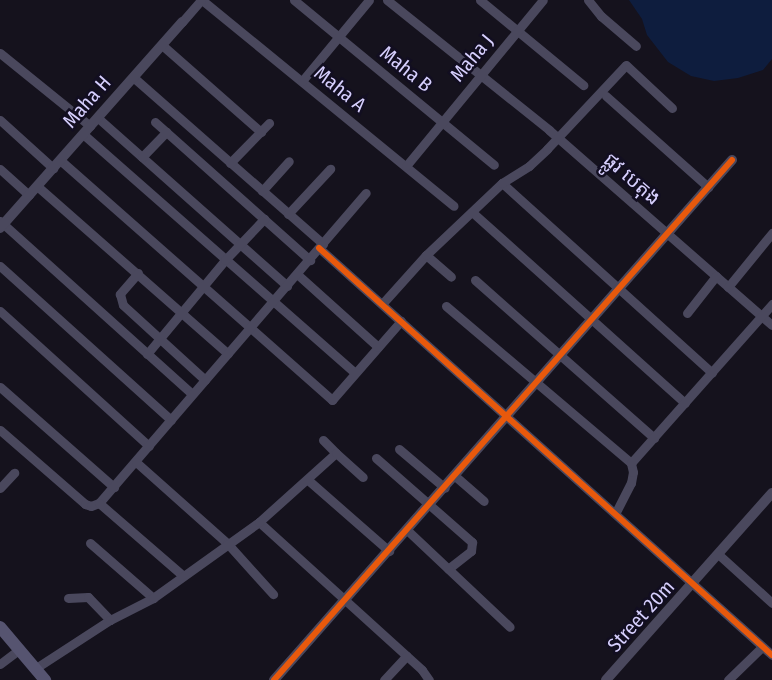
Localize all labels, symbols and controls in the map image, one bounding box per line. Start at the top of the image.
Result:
street label: Maha J [445,29,499,87]
street label: Maha B [375,41,437,97]
street label: Maha A [309,61,371,117]
street label: Maha H [58,71,116,133]
street label: ផ្លូវ បេតុង [599,148,665,210]
street label: Street 20m [602,575,680,657]

